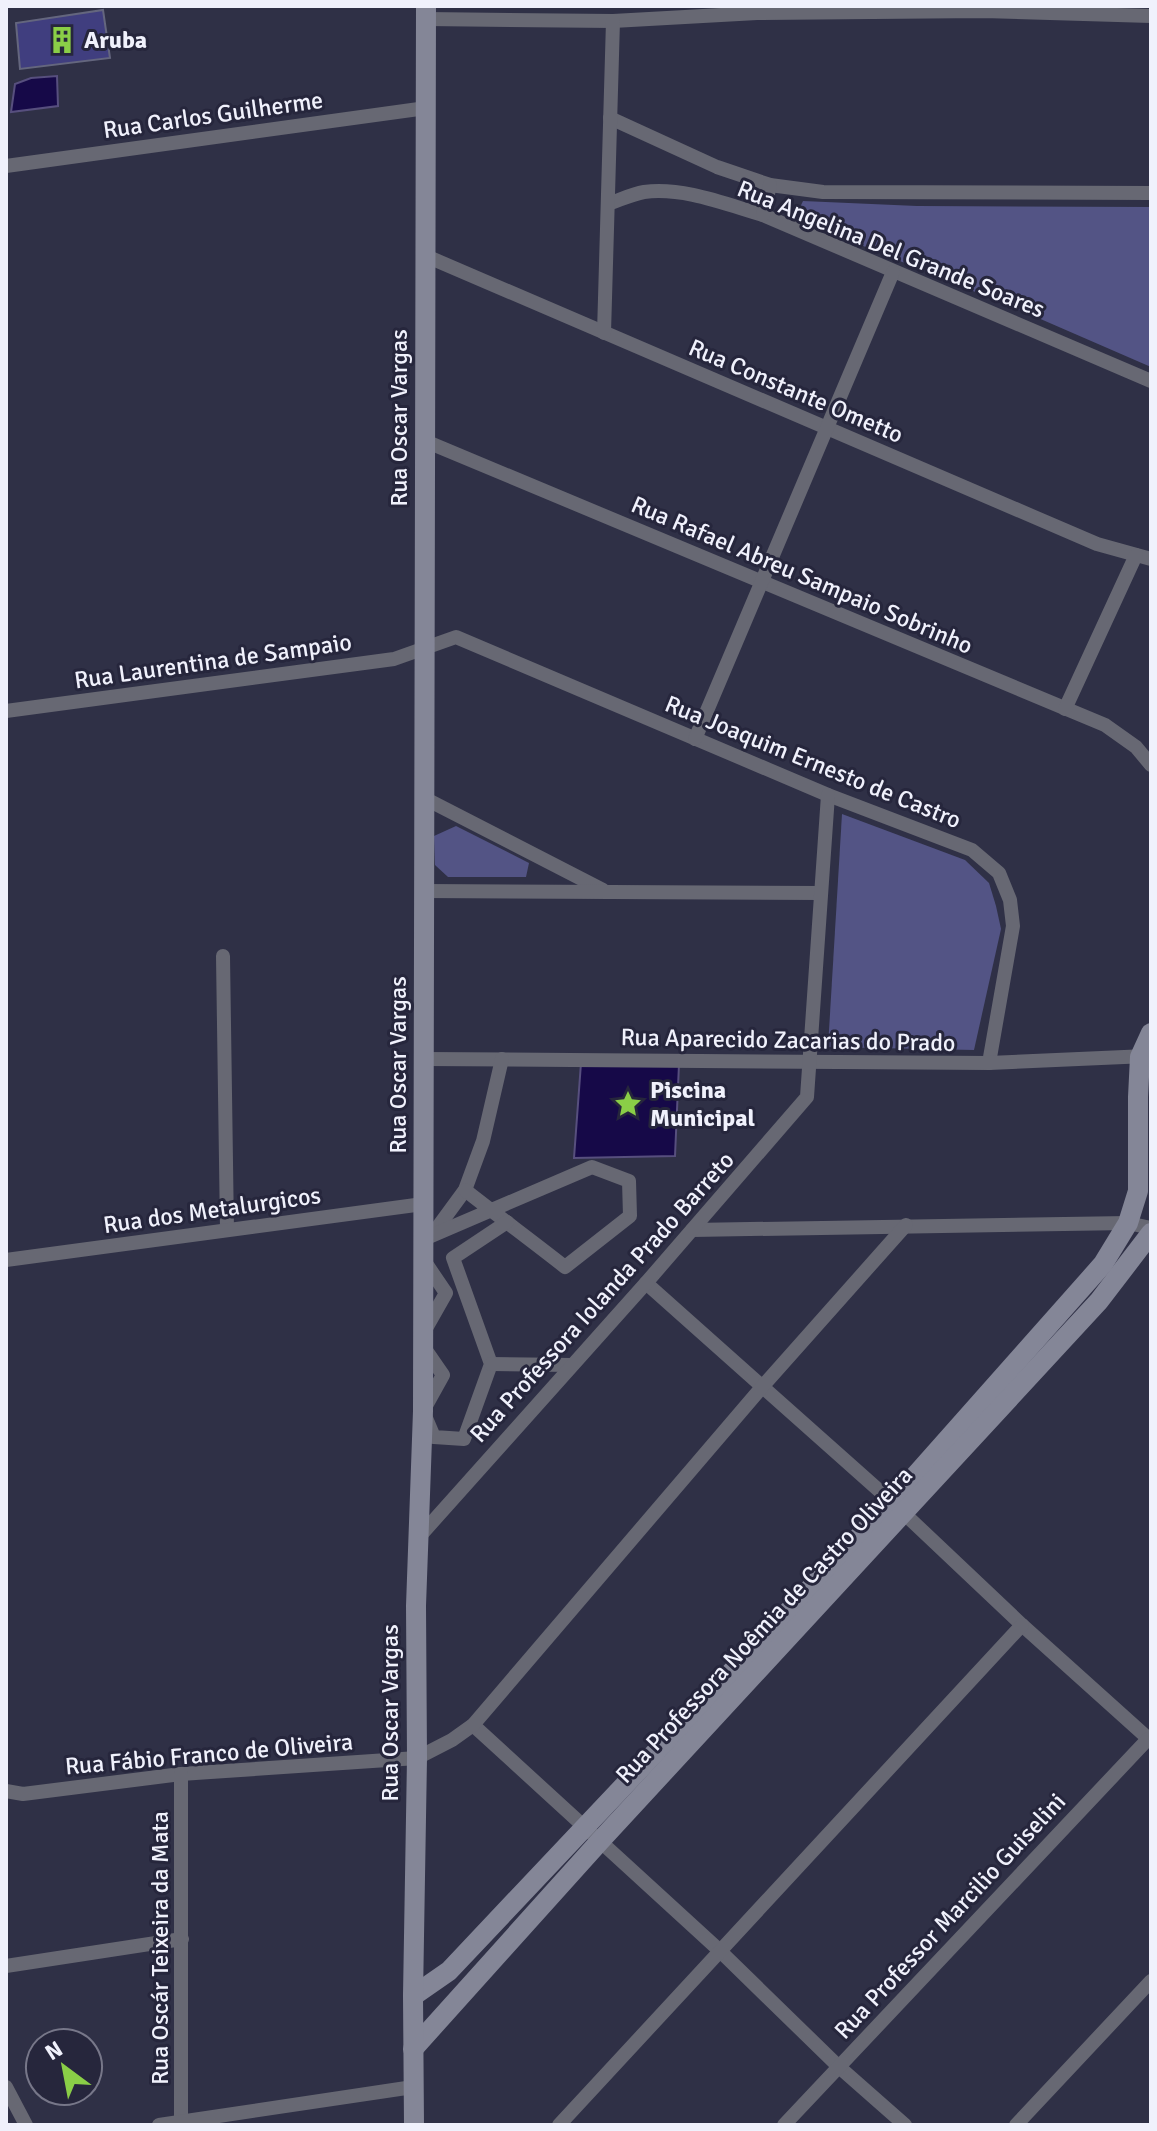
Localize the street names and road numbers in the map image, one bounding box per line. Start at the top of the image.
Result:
street label: Rua Carlos Guilherme [101,85,325,145]
street label: Rua Angelina Del Grande Soares [733,173,1049,325]
street label: Rua Oscar Vargas [384,329,414,507]
street label: Rua Constante Ometto [684,332,908,450]
street label: Rua Rafael Abreu Sampaio Sobrinho [627,489,977,661]
street label: Rua Laurentina de Sampaio [72,627,354,695]
street label: Rua Joaquim Ernesto de Castro [661,689,965,835]
street label: Rua Oscar Vargas [383,976,413,1154]
street label: Rua Aparecido Zacarias do Prado [620,1022,956,1058]
street label: Rua Professora Iolanda Prado Barreto [463,1145,741,1449]
street label: Rua dos Metalurgicos [101,1180,323,1240]
street label: Rua Professora Noêmia de Castro Oliveira [609,1460,919,1790]
street label: Rua Oscar Vargas [375,1624,405,1802]
street label: Rua Fábio Franco de Oliveira [64,1726,354,1782]
street label: Rua Professor Marcilio Guiselini [828,1787,1072,2045]
street label: Rua Oscár Teixeira da Mata [145,1811,175,2085]

